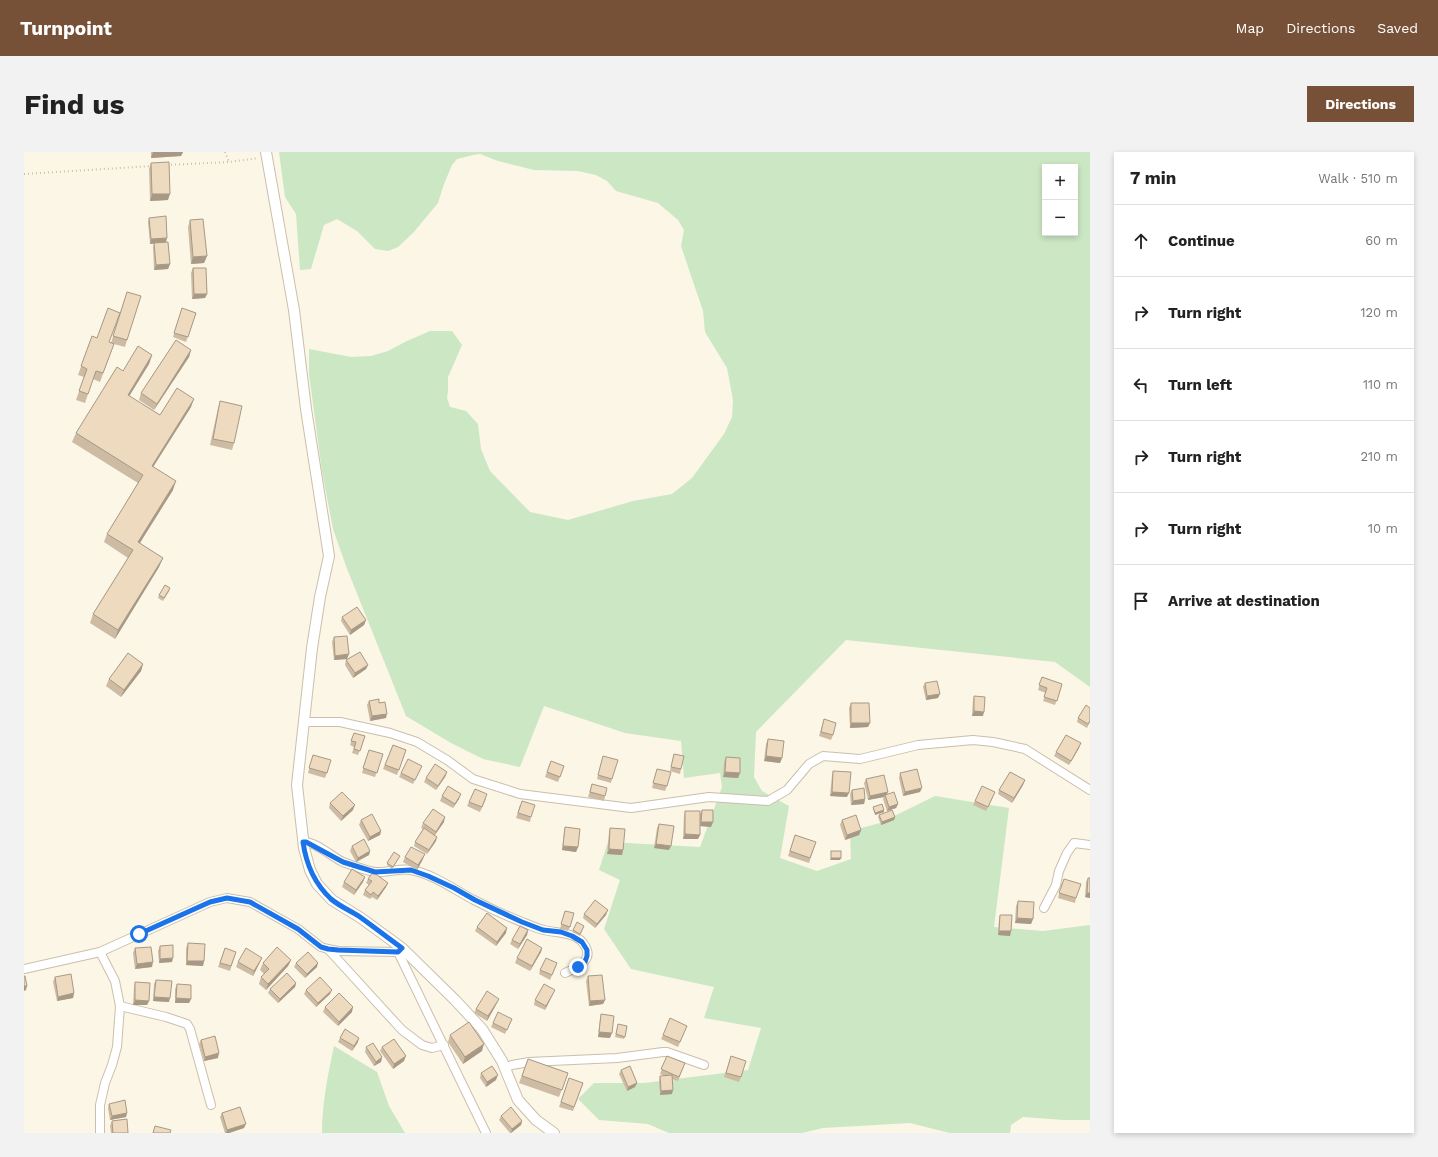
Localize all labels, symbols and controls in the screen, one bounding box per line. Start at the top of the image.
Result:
text: Turnpoint [20,17,112,40]
text: Map [1236,20,1264,36]
text: Directions [1286,20,1355,36]
text: Saved [1377,20,1418,36]
button: Directions [1307,86,1414,122]
text: Find us [24,88,124,121]
map controls [1042,164,1078,236]
button: + [1042,164,1078,200]
text: 7 min [1130,168,1176,188]
text: Walk · 510 m [1318,171,1398,186]
button: − [1042,200,1078,236]
icon: ahead [1130,230,1152,252]
text: Continue [1168,232,1235,250]
text: 60 m [1365,233,1398,248]
icon: right [1130,302,1152,324]
text: Turn right [1168,304,1241,322]
text: 120 m [1360,305,1398,320]
icon: left [1130,374,1152,396]
text: Turn left [1168,376,1232,394]
text: 110 m [1363,377,1398,392]
icon: right [1130,446,1152,468]
text: Turn right [1168,448,1241,466]
text: 210 m [1360,449,1398,464]
icon: right [1130,518,1152,540]
text: Turn right [1168,520,1241,538]
text: 10 m [1368,521,1398,536]
icon: arrive [1130,590,1152,612]
text: Arrive at destination [1168,592,1320,610]
route start [130,925,148,943]
route end [569,958,587,976]

